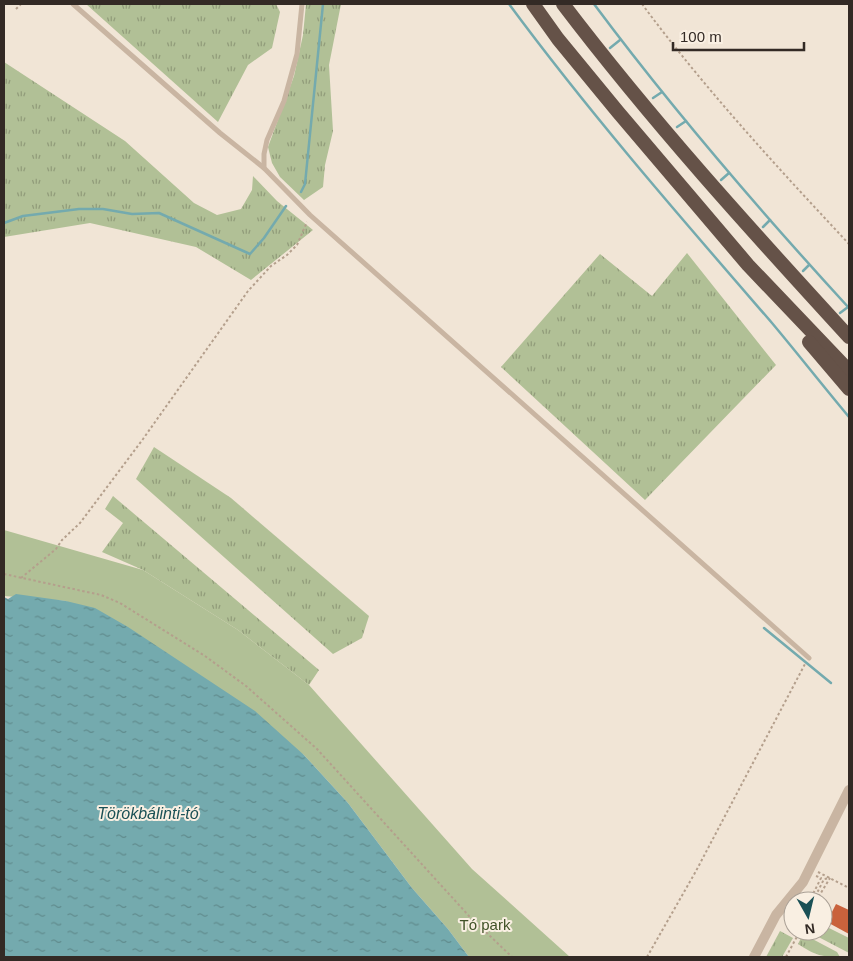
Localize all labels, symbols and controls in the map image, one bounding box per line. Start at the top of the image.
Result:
scale bar [673,20,804,52]
text: 100 m [680,28,722,45]
water label: Törökbálinti-tó [97,805,199,822]
north arrow [783,891,833,941]
park label: Tó park [460,916,511,933]
text: N [804,920,816,938]

